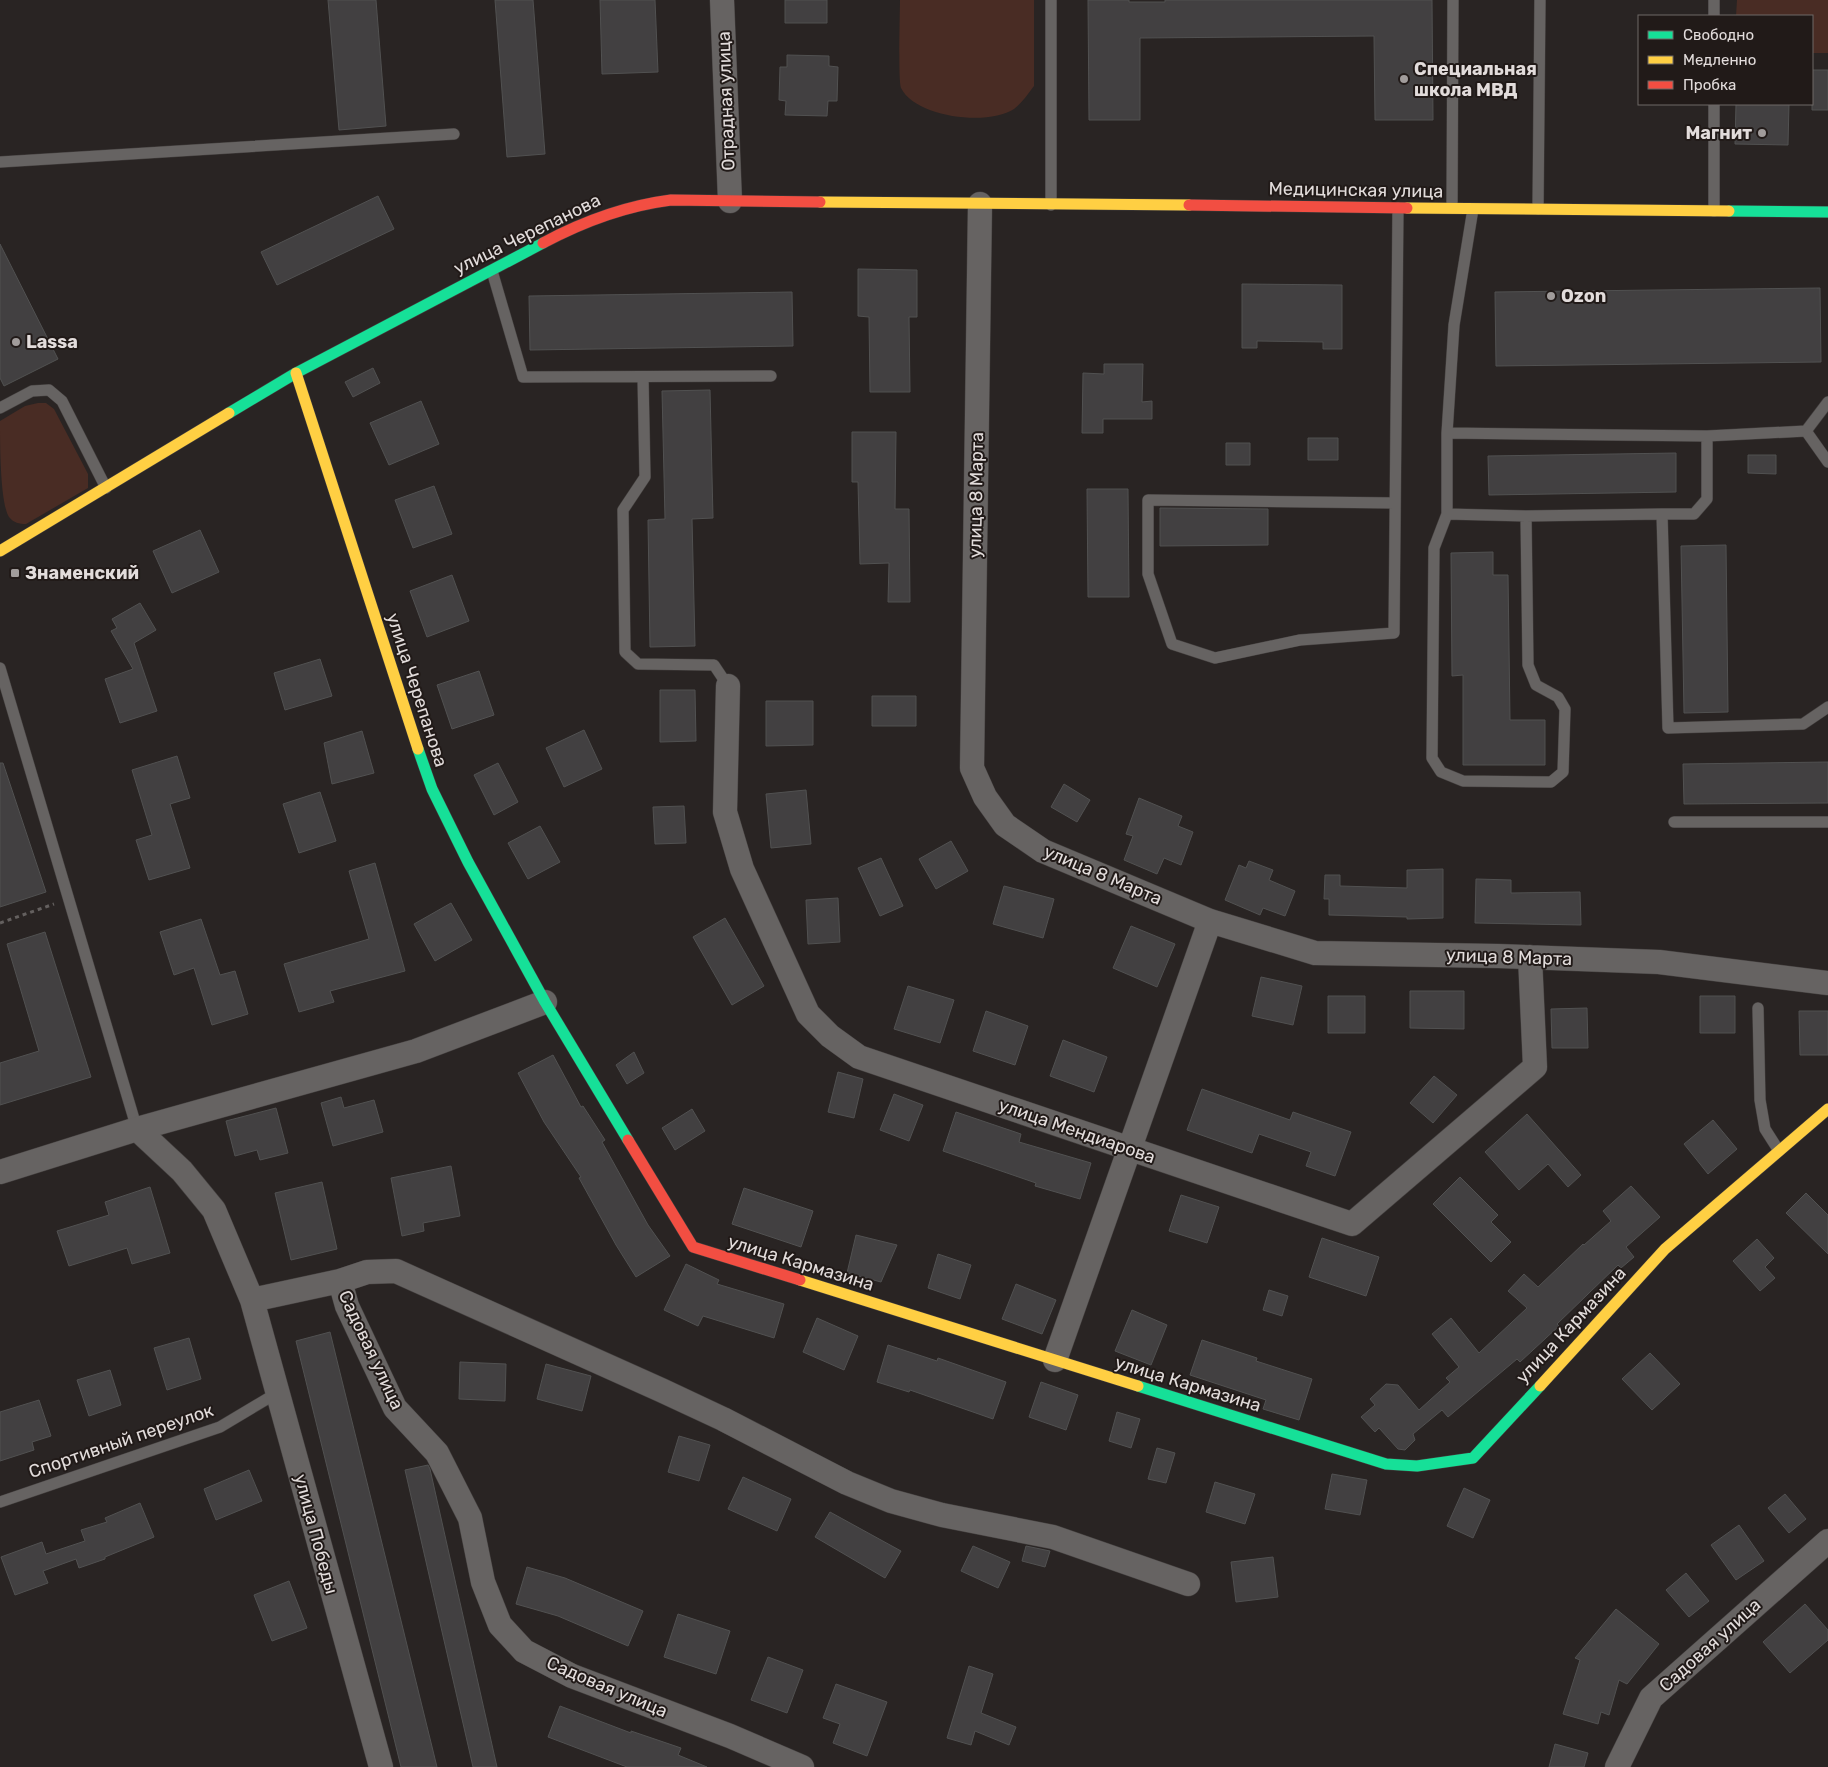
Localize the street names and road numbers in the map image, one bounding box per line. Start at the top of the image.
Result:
street label: Отрадная улица [713,31,739,171]
street label: Медицинская улица [1268,177,1444,203]
street label: улица Черепанова [450,189,604,279]
street label: улица 8 Марта [964,432,988,558]
street label: улица Черепанова [382,610,452,770]
street label: улица 8 Марта [1041,840,1165,910]
street label: улица 8 Марта [1446,944,1572,970]
street label: улица Мендиарова [996,1094,1158,1168]
street label: улица Кармазина [725,1230,877,1296]
street label: улица Кармазина [1511,1262,1631,1388]
street label: Садовая улица [334,1287,408,1413]
street label: улица Кармазина [1112,1351,1264,1417]
street label: Спортивный переулок [26,1399,217,1483]
street label: улица Победы [289,1472,343,1596]
street label: Садовая улица [1655,1594,1765,1696]
street label: Садовая улица [543,1652,671,1722]

